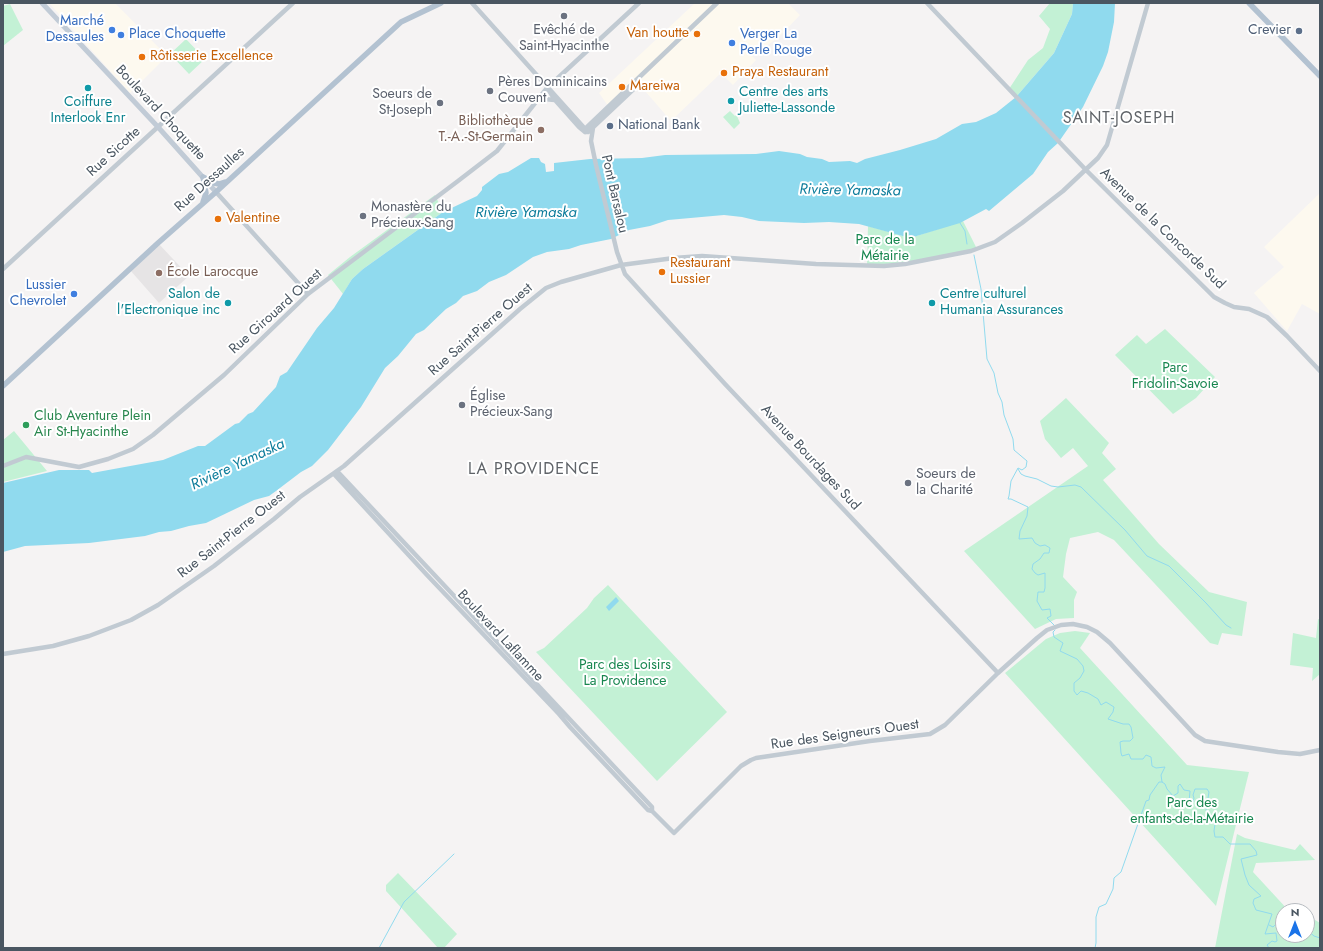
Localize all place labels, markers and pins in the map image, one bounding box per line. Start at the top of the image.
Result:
marker: Evêché de Saint-Hyacinthe [559,11,569,21]
place label: Marché Dessaules [46,14,104,46]
place label: Evêché de Saint-Hyacinthe [519,23,609,56]
place label: Crevier [1248,23,1291,39]
marker: Marché Dessaules [107,25,117,35]
place label: Van houtte [627,26,689,42]
marker: Crevier [1294,26,1304,36]
place label: Place Choquette [129,27,226,43]
place label: Verger La Perle Rouge [740,27,812,60]
marker: Van houtte [692,29,702,39]
marker: Place Choquette [116,30,126,40]
marker: Verger La Perle Rouge [727,38,737,48]
place label: Rôtisserie Excellence [150,49,273,65]
marker: Rôtisserie Excellence [137,52,147,62]
place label: Praya Restaurant [732,65,828,81]
marker: Praya Restaurant [719,68,729,78]
place label: Pères Dominicains Couvent [498,75,607,108]
place label: Mareiwa [630,79,680,95]
marker: Mareiwa [617,82,627,92]
marker: Coiffure Interlook Enr [83,83,93,93]
place label: Centre des arts Juliette-Lassonde [739,85,835,118]
marker: Pères Dominicains Couvent [485,86,495,96]
place label: Soeurs de St-Joseph [372,87,432,120]
place label: Coiffure Interlook Enr [51,95,125,128]
marker: Centre des arts Juliette-Lassonde [726,96,736,106]
marker: Soeurs de St-Joseph [435,98,445,108]
place label: Bibliothèque T.-A.-St-Germain [438,114,533,146]
place label: National Bank [618,118,700,134]
marker: National Bank [605,121,615,131]
marker: Bibliothèque T.-A.-St-Germain [536,125,546,135]
place label: Monastère du Précieux-Sang [371,200,454,232]
place label: Valentine [226,211,280,227]
marker: Monastère du Précieux-Sang [358,211,368,221]
marker: Valentine [213,214,223,224]
place label: Restaurant Lussier [670,256,730,288]
place label: École Larocque [167,265,258,281]
marker: Restaurant Lussier [657,267,667,277]
marker: École Larocque [154,268,164,278]
place label: Lussier Chevrolet [10,278,66,310]
place label: Salon de l'Electronique inc [117,287,220,320]
place label: Centre culturel Humania Assurances [940,287,1063,320]
marker: Lussier Chevrolet [69,289,79,299]
marker: Salon de l'Electronique inc [223,298,233,308]
marker: Centre culturel Humania Assurances [927,298,937,308]
place label: Église Précieux-Sang [470,389,553,422]
marker: Église Précieux-Sang [457,400,467,410]
place label: Club Aventure Plein Air St-Hyacinthe [34,409,151,442]
marker: Club Aventure Plein Air St-Hyacinthe [21,420,31,430]
place label: Soeurs de la Charité [916,467,976,500]
marker: Soeurs de la Charité [903,478,913,488]

